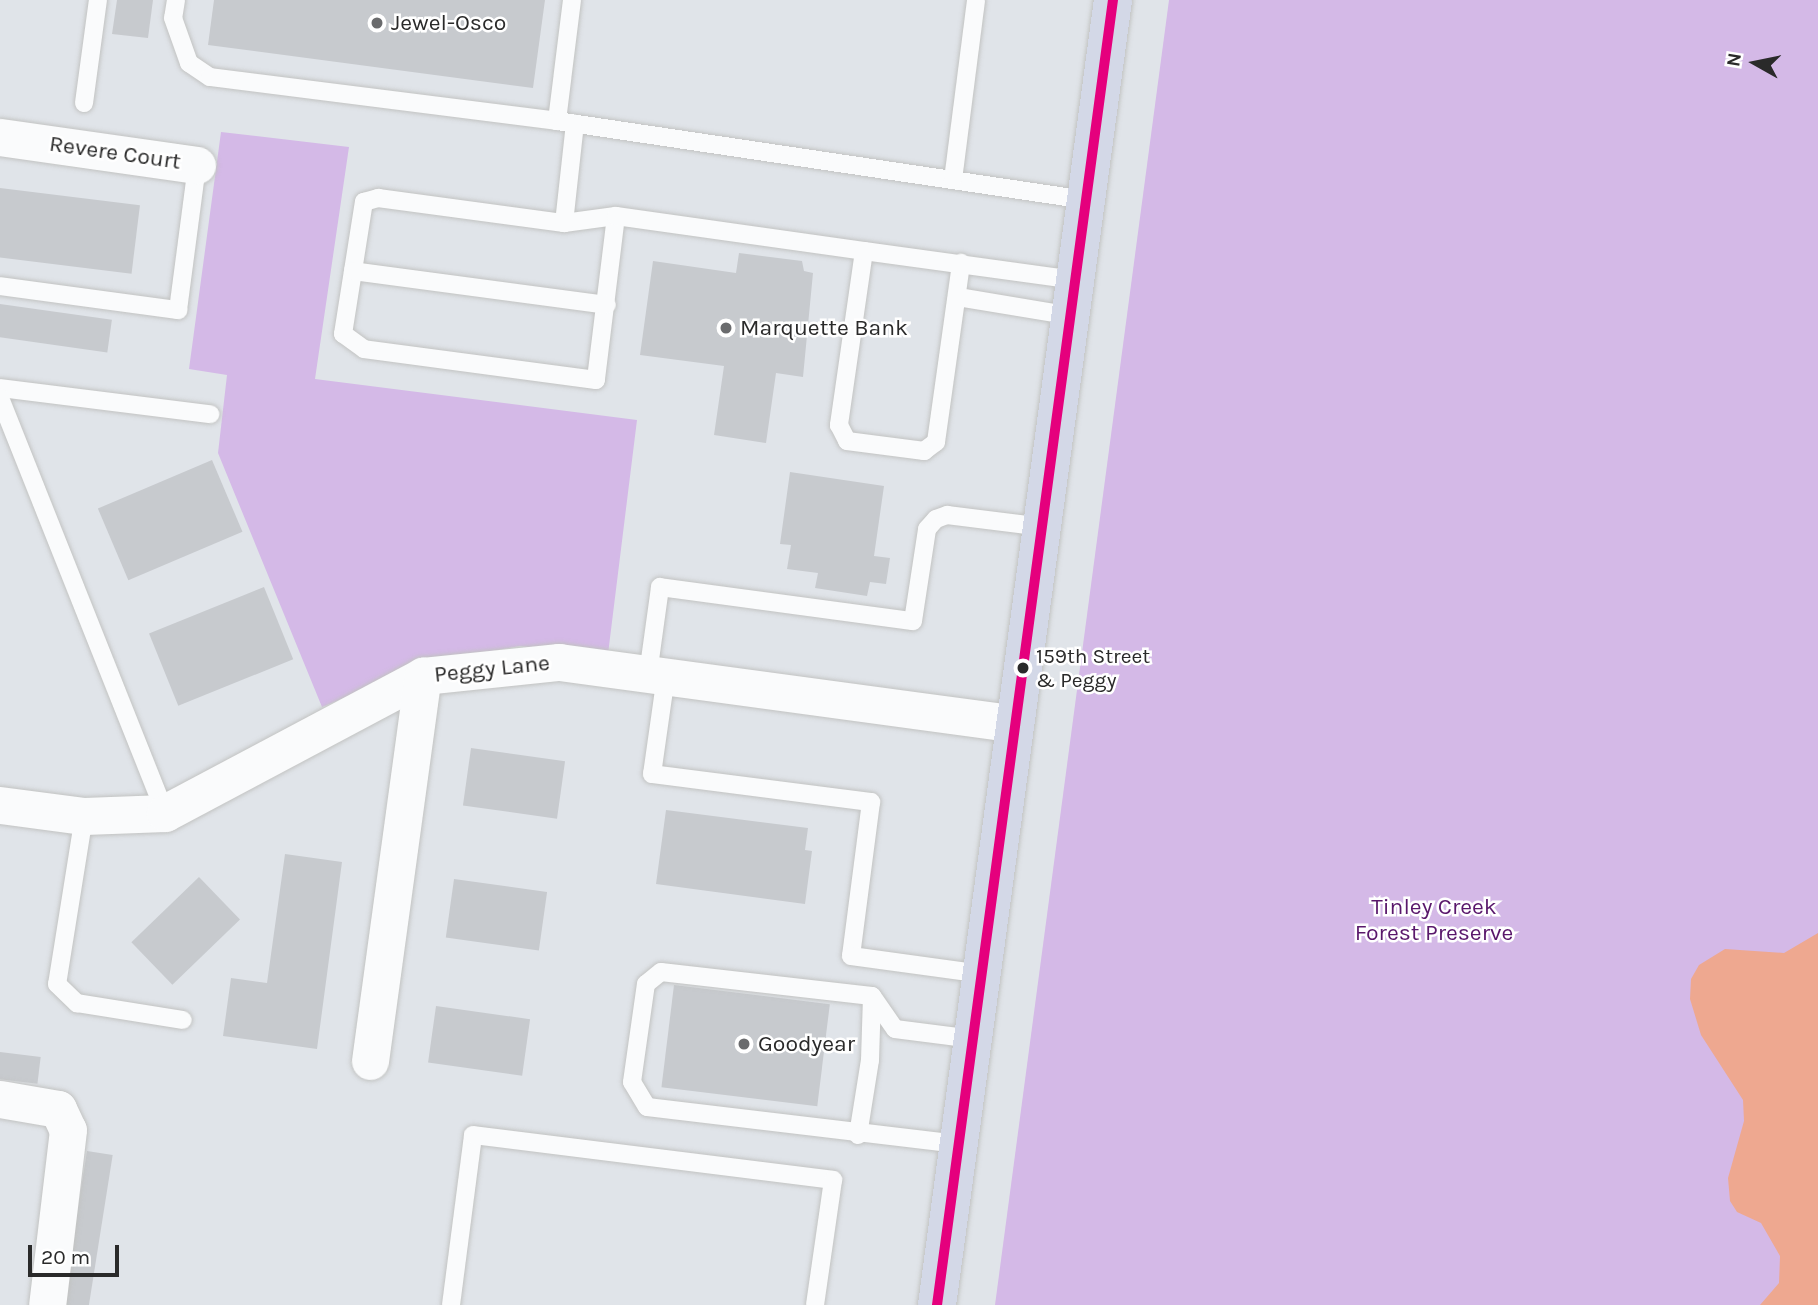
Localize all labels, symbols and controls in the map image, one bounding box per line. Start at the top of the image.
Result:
place label: Jewel-Osco [391,9,506,37]
marker: Jewel-Osco [369,15,385,31]
north arrow [1720,28,1790,98]
text: N [1722,51,1746,68]
street label: Revere Court [48,130,182,176]
place label: Marquette Bank [740,314,908,342]
marker: Marquette Bank [718,320,734,336]
place label: 159th Street & Peggy [1036,643,1150,693]
street label: Peggy Lane [433,649,551,689]
marker: 159th Street & Peggy [1016,661,1030,675]
park label: Tinley Creek Forest Preserve [1355,893,1513,947]
place label: Goodyear [758,1030,855,1058]
marker: Goodyear [736,1036,752,1052]
scale bar [32,1232,122,1276]
text: 20 m [41,1245,90,1269]

